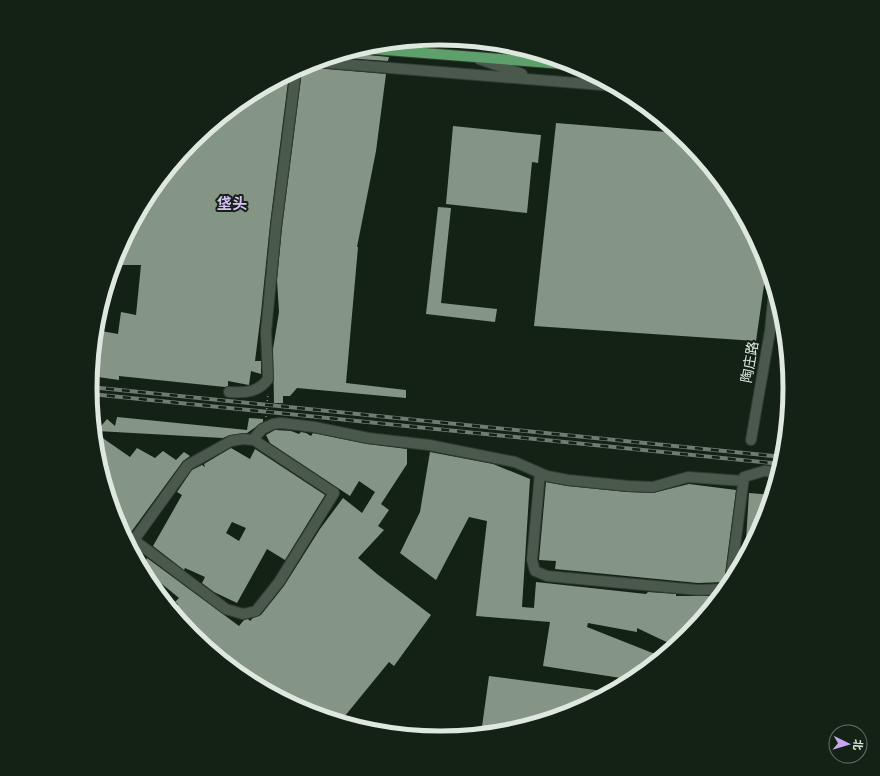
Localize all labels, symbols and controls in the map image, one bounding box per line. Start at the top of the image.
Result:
district label: 垡头 [217,195,247,212]
street label: 陶庄路 [739,340,761,384]
north arrow [828,724,868,764]
text: 北 [852,739,864,751]

